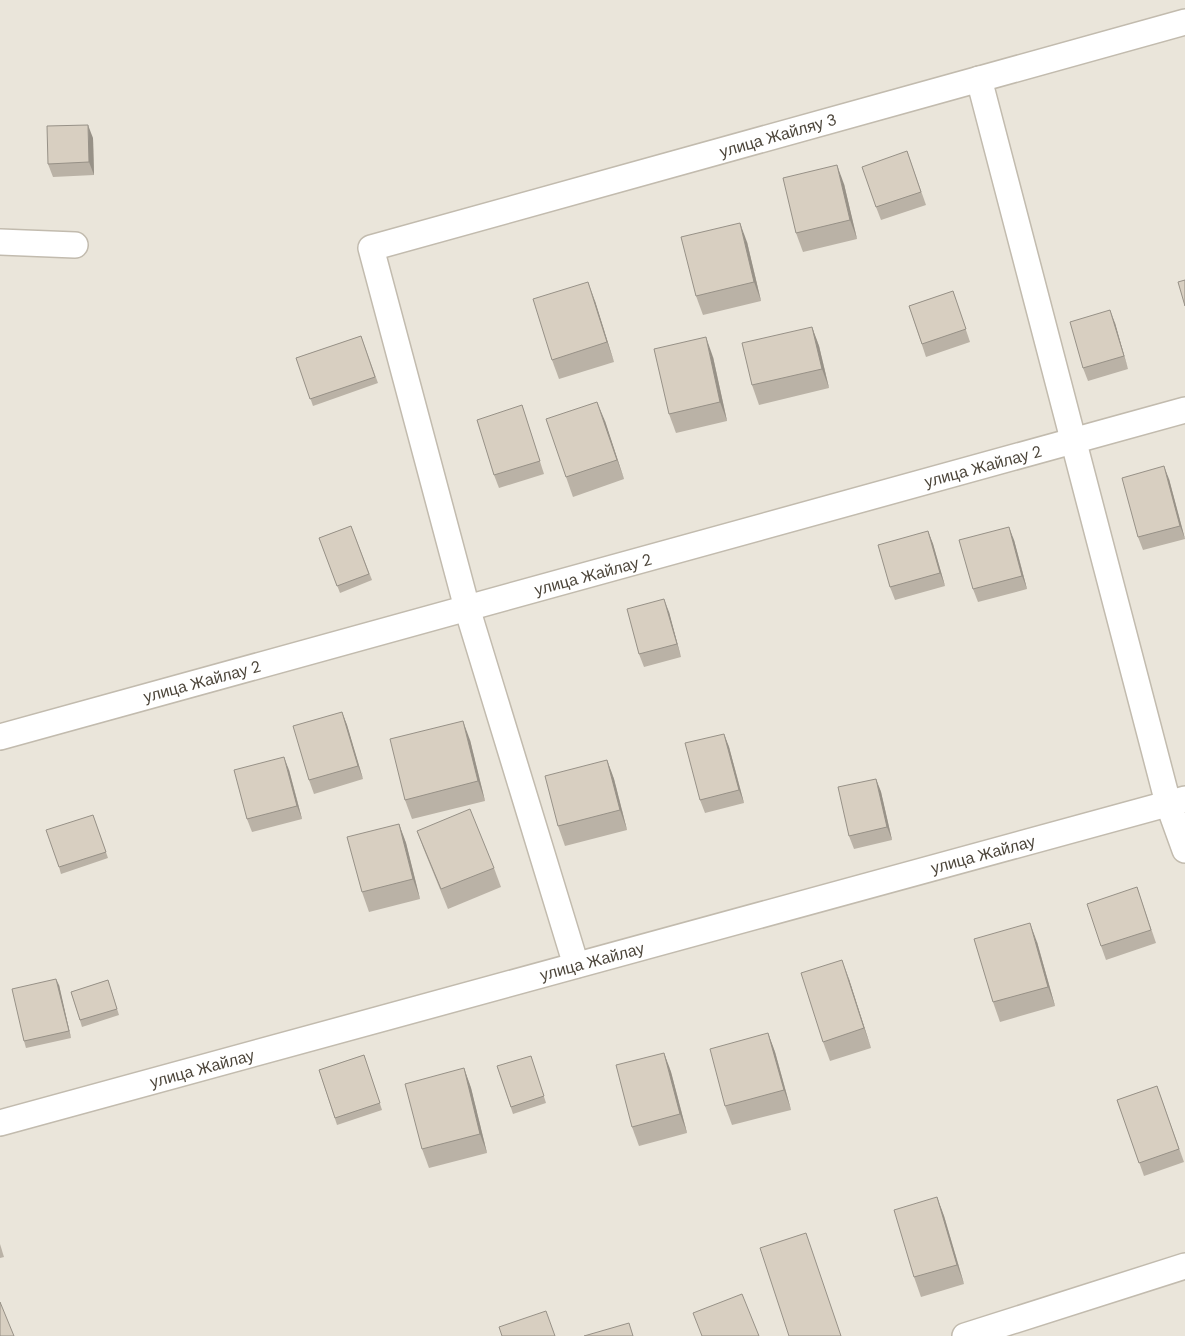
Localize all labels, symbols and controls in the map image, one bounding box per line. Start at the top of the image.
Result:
street label: улица Жайляу 3 [717,109,839,162]
street label: улица Жайлау 2 [922,441,1044,492]
street label: улица Жайлау 2 [532,549,654,600]
street label: улица Жайлау 2 [141,656,263,707]
street label: улица Жайлау [929,830,1038,878]
street label: улица Жайлау [538,937,647,985]
street label: улица Жайлау [148,1044,257,1092]

